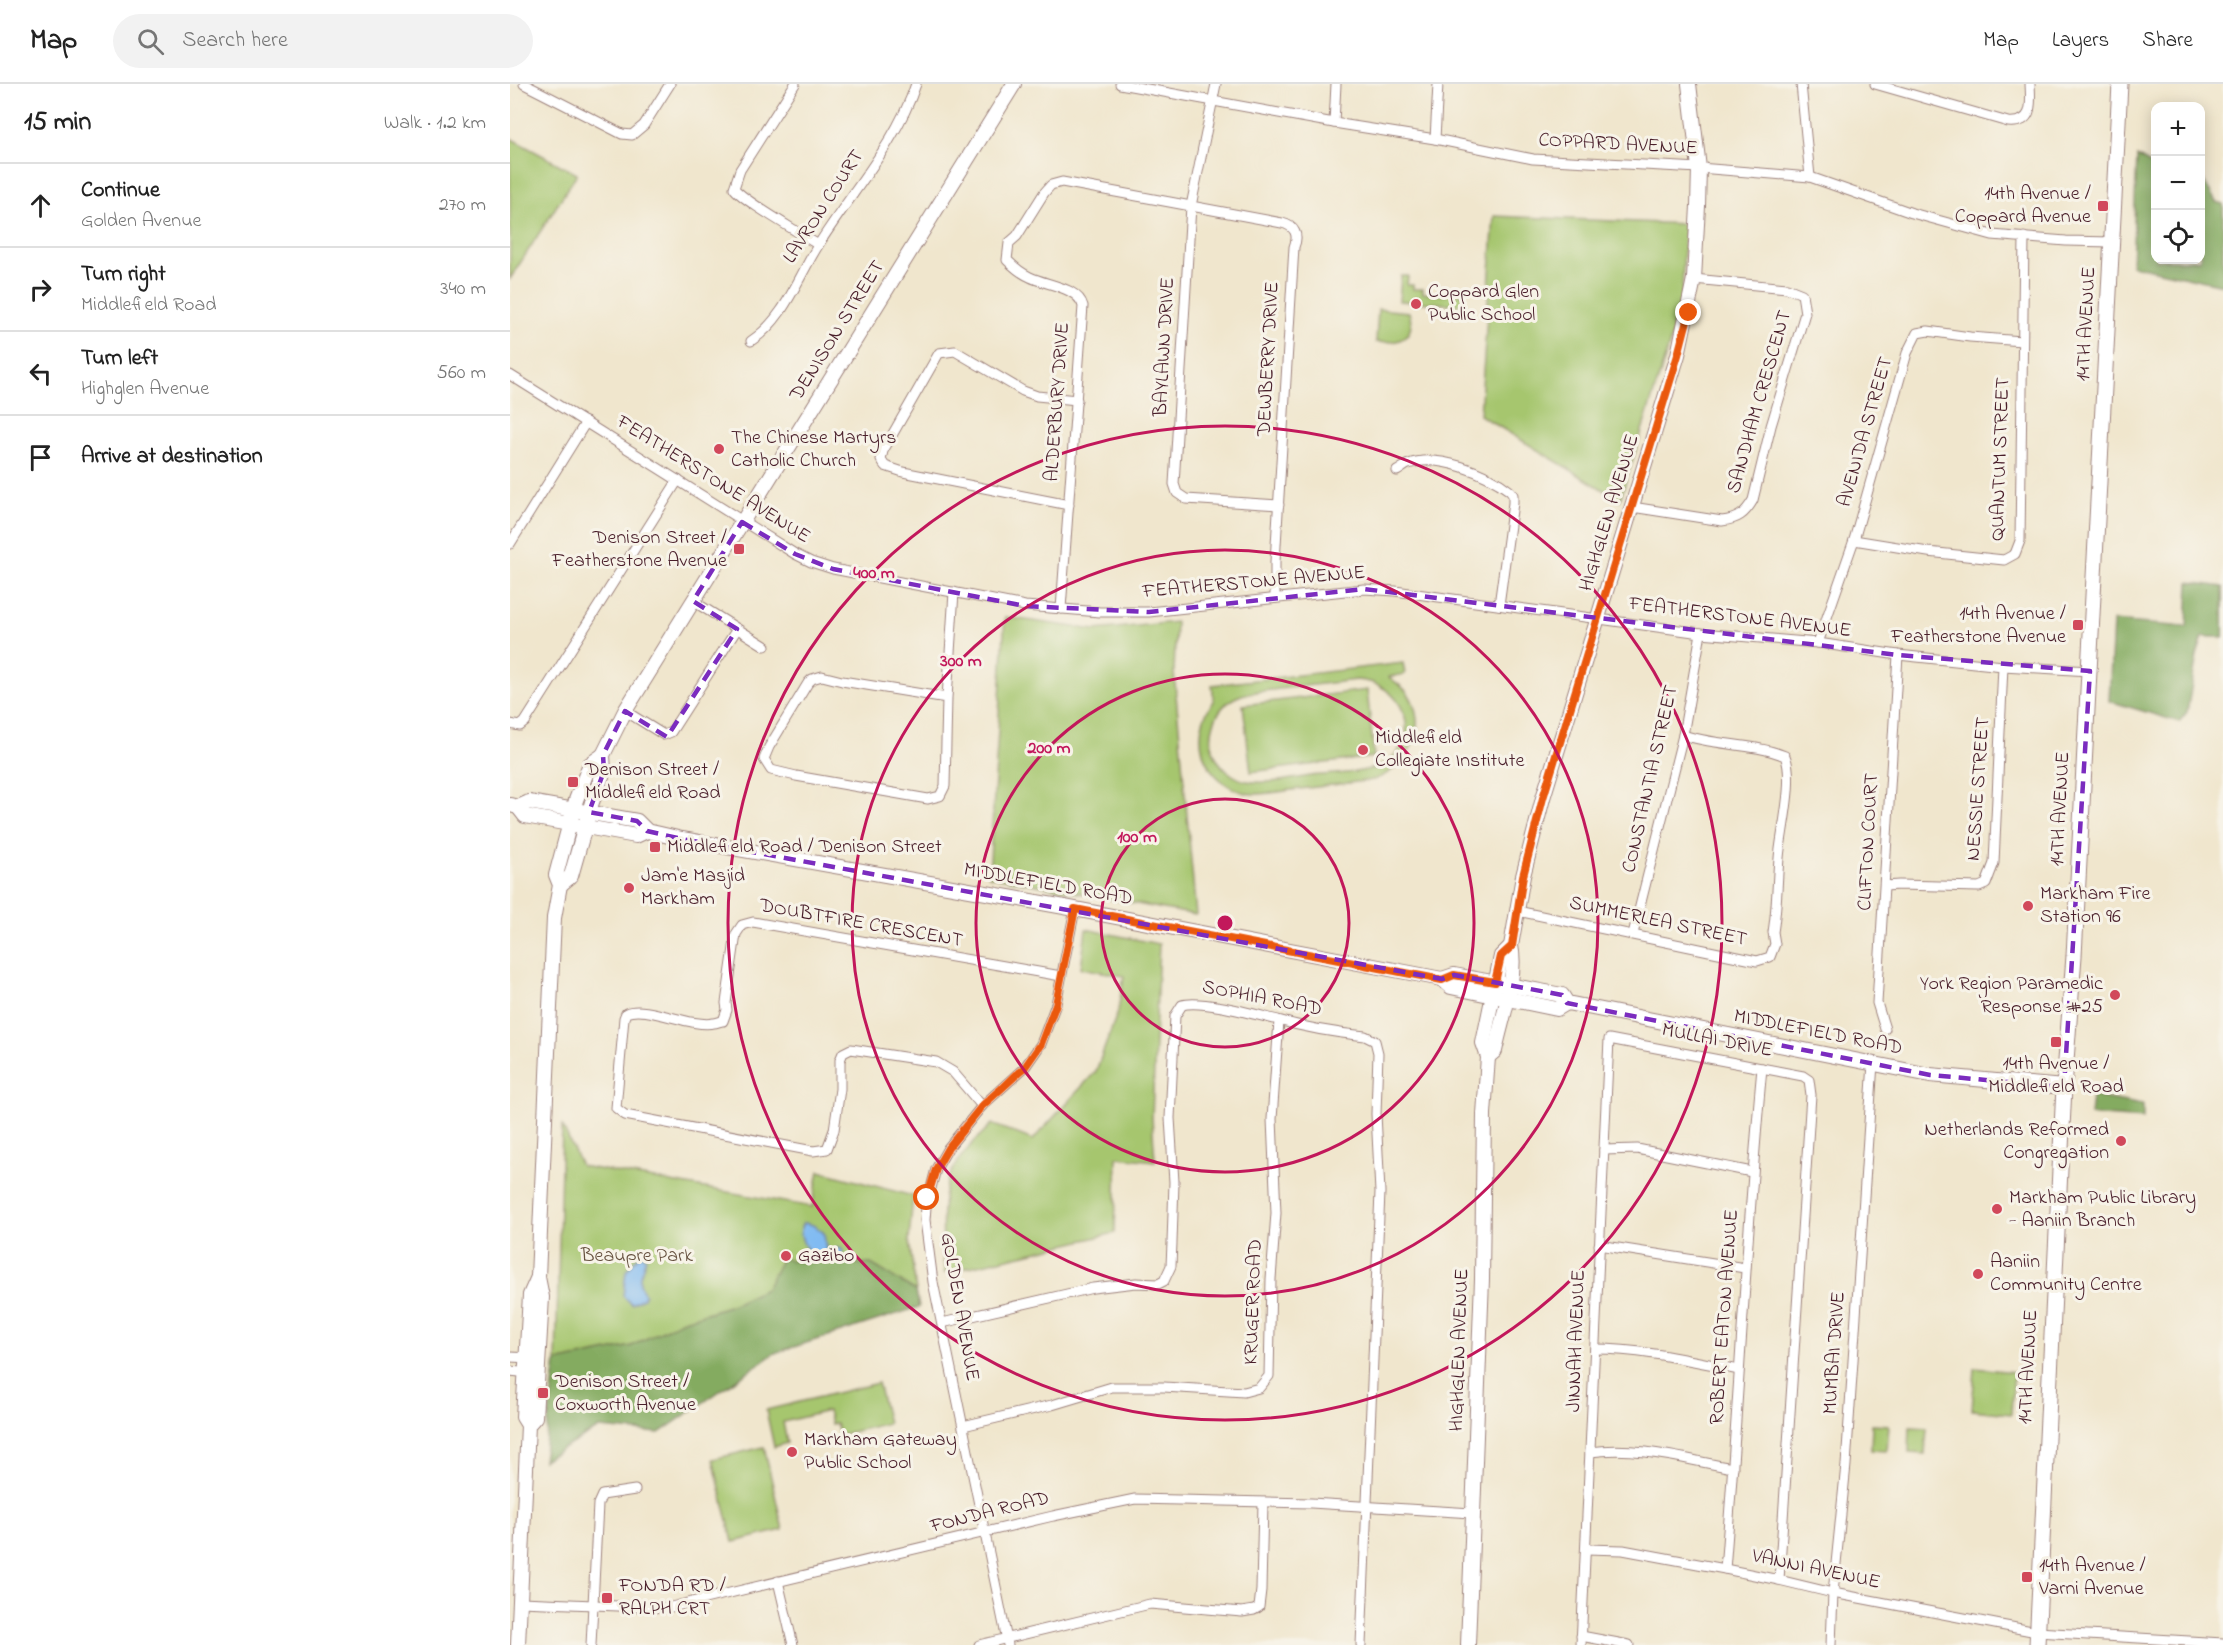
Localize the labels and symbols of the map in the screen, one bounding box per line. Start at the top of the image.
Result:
street label: COPPARD AVENUE [1538,126,1698,164]
street label: LAVRON COURT [776,144,872,270]
place label: 14th Avenue / Coppard Avenue [1955,180,2091,232]
marker: 14th Avenue / Coppard Avenue [2096,199,2110,213]
street label: DENISON STREET [783,255,893,408]
street label: 14TH AVENUE [2070,266,2104,382]
street label: BAYLAWN DRIVE [1147,277,1183,418]
place label: Coppard Glen Public School [1428,278,1539,330]
street label: DEWBERRY DRIVE [1250,281,1288,438]
marker: Coppard Glen Public School [1409,297,1423,311]
route end [1675,299,1701,325]
street label: SANDHAM CRESCENT [1720,307,1800,497]
street label: ALDERBURY DRIVE [1038,321,1078,483]
street label: AVENIDA STREET [1831,353,1901,511]
street label: QUANTUM STREET [1984,377,2018,541]
street label: FEATHERSTONE AVENUE [610,408,816,552]
place label: The Chinese Martyrs Catholic Church [731,424,896,476]
street label: HIGHGLEN AVENUE [1572,431,1648,595]
marker: The Chinese Martyrs Catholic Church [712,442,726,456]
place label: Denison Street / Featherstone Avenue [551,524,727,576]
marker: Denison Street / Featherstone Avenue [732,542,746,556]
street label: FEATHERSTONE AVENUE [1140,559,1367,607]
text: 400 m [853,561,895,587]
street label: FEATHERSTONE AVENUE [1626,590,1853,646]
place label: 14th Avenue / Featherstone Avenue [1890,600,2066,652]
marker: 14th Avenue / Featherstone Avenue [2071,618,2085,632]
text: 300 m [939,649,982,675]
street label: CONSTANTIA STREET [1615,682,1687,876]
street label: NESSIE STREET [1960,716,1998,862]
place label: Middlefield Collegiate Institute [1375,724,1524,777]
text: 200 m [1027,736,1071,762]
marker: Middlefield Collegiate Institute [1356,743,1370,757]
street label: 14TH AVENUE [2044,751,2078,867]
place label: Denison Street / Middlefield Road [584,756,720,808]
street label: CLIFTON COURT [1851,772,1887,912]
marker: Denison Street / Middlefield Road [566,775,580,789]
text: 100 m [1117,825,1157,851]
place label: Middlefield Road / Denison Street [667,833,942,862]
marker: Middlefield Road / Denison Street [648,840,662,854]
street label: MIDDLEFIELD ROAD [961,856,1135,914]
place label: Jam'e Masjid Markham [641,862,745,914]
place label: Markham Fire Station 96 [2040,880,2150,932]
marker: Jam'e Masjid Markham [622,881,636,895]
street label: SUMMERLEA STREET [1567,889,1749,955]
street label: DOUBTFIRE CRESCENT [756,892,965,956]
marker: Markham Fire Station 96 [2021,899,2035,913]
centre of rings [1215,913,1235,933]
place label: York Region Paramedic Response #25 [1920,970,2103,1022]
street label: SOPHIA ROAD [1200,973,1324,1025]
marker: York Region Paramedic Response #25 [2108,988,2122,1002]
street label: MIDDLEFIELD ROAD [1731,1002,1905,1064]
street label: MULLAI DRIVE [1659,1016,1775,1066]
marker: 14th Avenue / Middlefield Road [2049,1035,2063,1049]
place label: 14th Avenue / Middlefield Road [1988,1050,2124,1102]
place label: Netherlands Reformed Congregation [1924,1116,2109,1169]
marker: Netherlands Reformed Congregation [2114,1134,2128,1148]
route start [913,1184,939,1210]
place label: Markham Public Library - Aaniin Branch [2009,1184,2196,1236]
marker: Markham Public Library - Aaniin Branch [1990,1202,2004,1216]
street label: ROBERT EATON AVENUE [1703,1208,1747,1426]
street label: GOLDEN AVENUE [932,1231,986,1383]
street label: KRUGER ROAD [1237,1239,1271,1365]
park label: Beaupre Park [580,1242,693,1271]
place label: Gazibo [798,1242,854,1271]
place label: Aaniin Community Centre [1990,1248,2142,1300]
marker: Gazibo [779,1249,793,1263]
marker: Aaniin Community Centre [1971,1267,1985,1281]
street label: HIGHGLEN AVENUE [1443,1268,1477,1432]
street label: JINNAH AVENUE [1560,1269,1594,1413]
street label: MUMBAI DRIVE [1816,1291,1854,1415]
street label: 14TH AVENUE [2012,1309,2046,1425]
place label: Denison Street / Coxworth Avenue [554,1368,696,1420]
marker: Denison Street / Coxworth Avenue [536,1386,550,1400]
place label: Markham Gateway Public School [804,1426,957,1478]
marker: Markham Gateway Public School [785,1445,799,1459]
street label: FONDA ROAD [927,1484,1052,1542]
street label: VANNI AVENUE [1748,1542,1883,1598]
place label: 14th Avenue / Varni Avenue [2038,1552,2146,1604]
marker: 14th Avenue / Varni Avenue [2020,1570,2034,1584]
place label: FONDA RD / RALPH CRT [618,1572,726,1624]
marker: FONDA RD / RALPH CRT [600,1591,614,1605]

